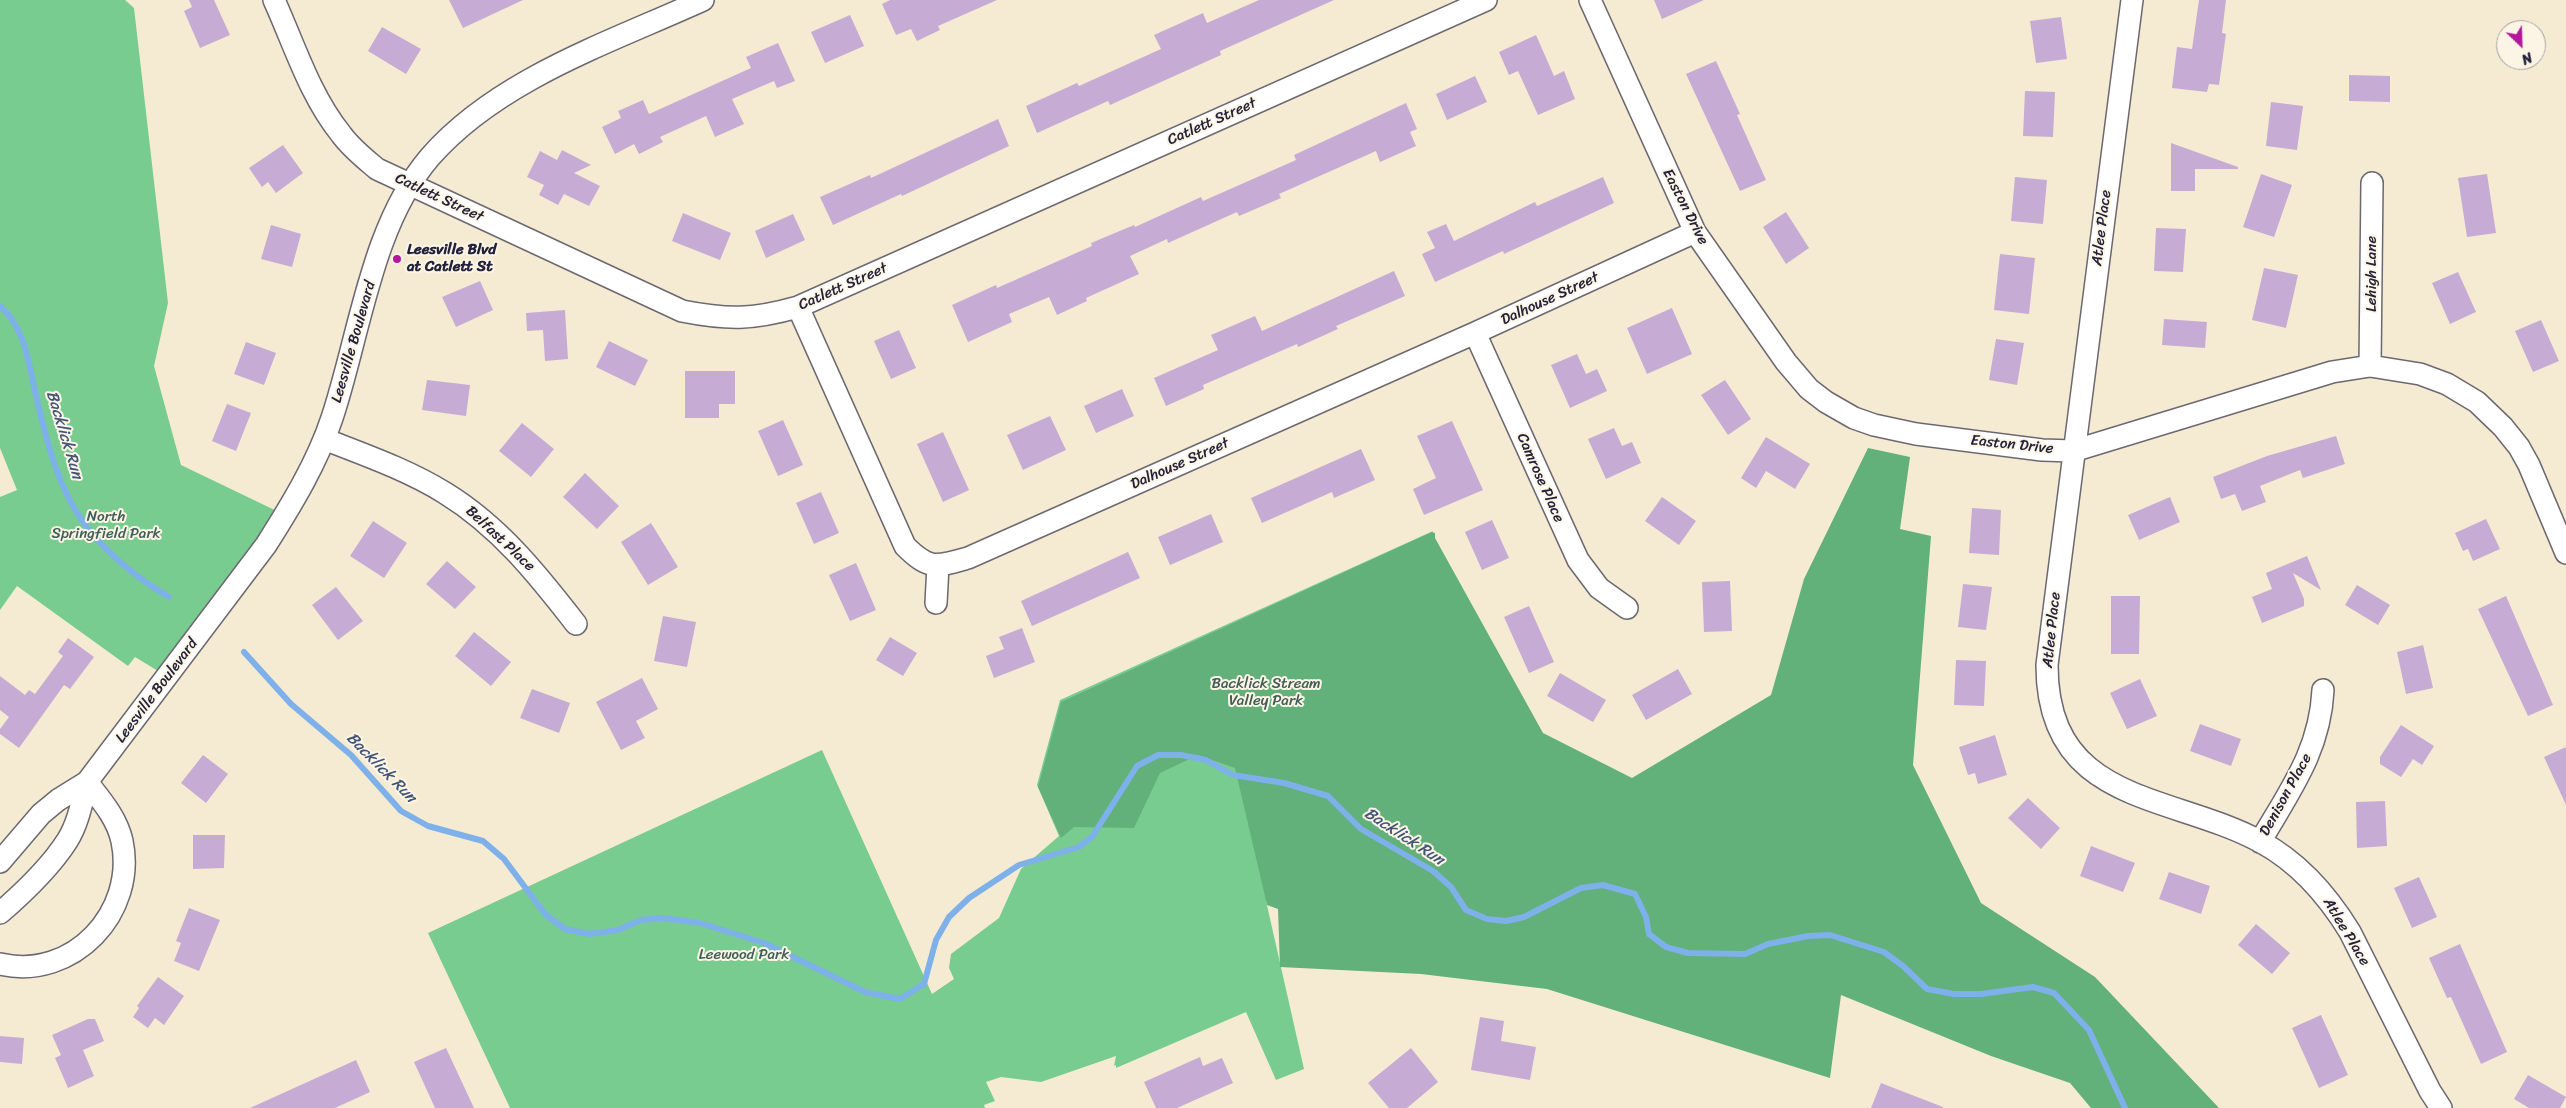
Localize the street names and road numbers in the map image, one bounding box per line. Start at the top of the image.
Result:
street label: Catlett Street [1165,94,1259,150]
street label: Easton Drive [1658,166,1712,248]
street label: Catlett Street [392,170,486,226]
street label: Atlee Place [2088,189,2116,267]
street label: Lehigh Lane [2363,236,2381,312]
street label: Catlett Street [796,259,890,315]
street label: Dalhouse Street [1498,269,1602,329]
street label: Leesville Boulevard [328,279,380,405]
street label: Camrose Place [1512,431,1568,525]
street label: Easton Drive [1970,432,2054,458]
street label: Dalhouse Street [1128,434,1232,494]
street label: Belfast Place [462,502,538,576]
street label: Atlee Place [2039,591,2065,669]
street label: Leesville Boulevard [112,635,202,747]
street label: Denison Place [2256,751,2316,839]
street label: Atlee Place [2319,895,2373,969]

